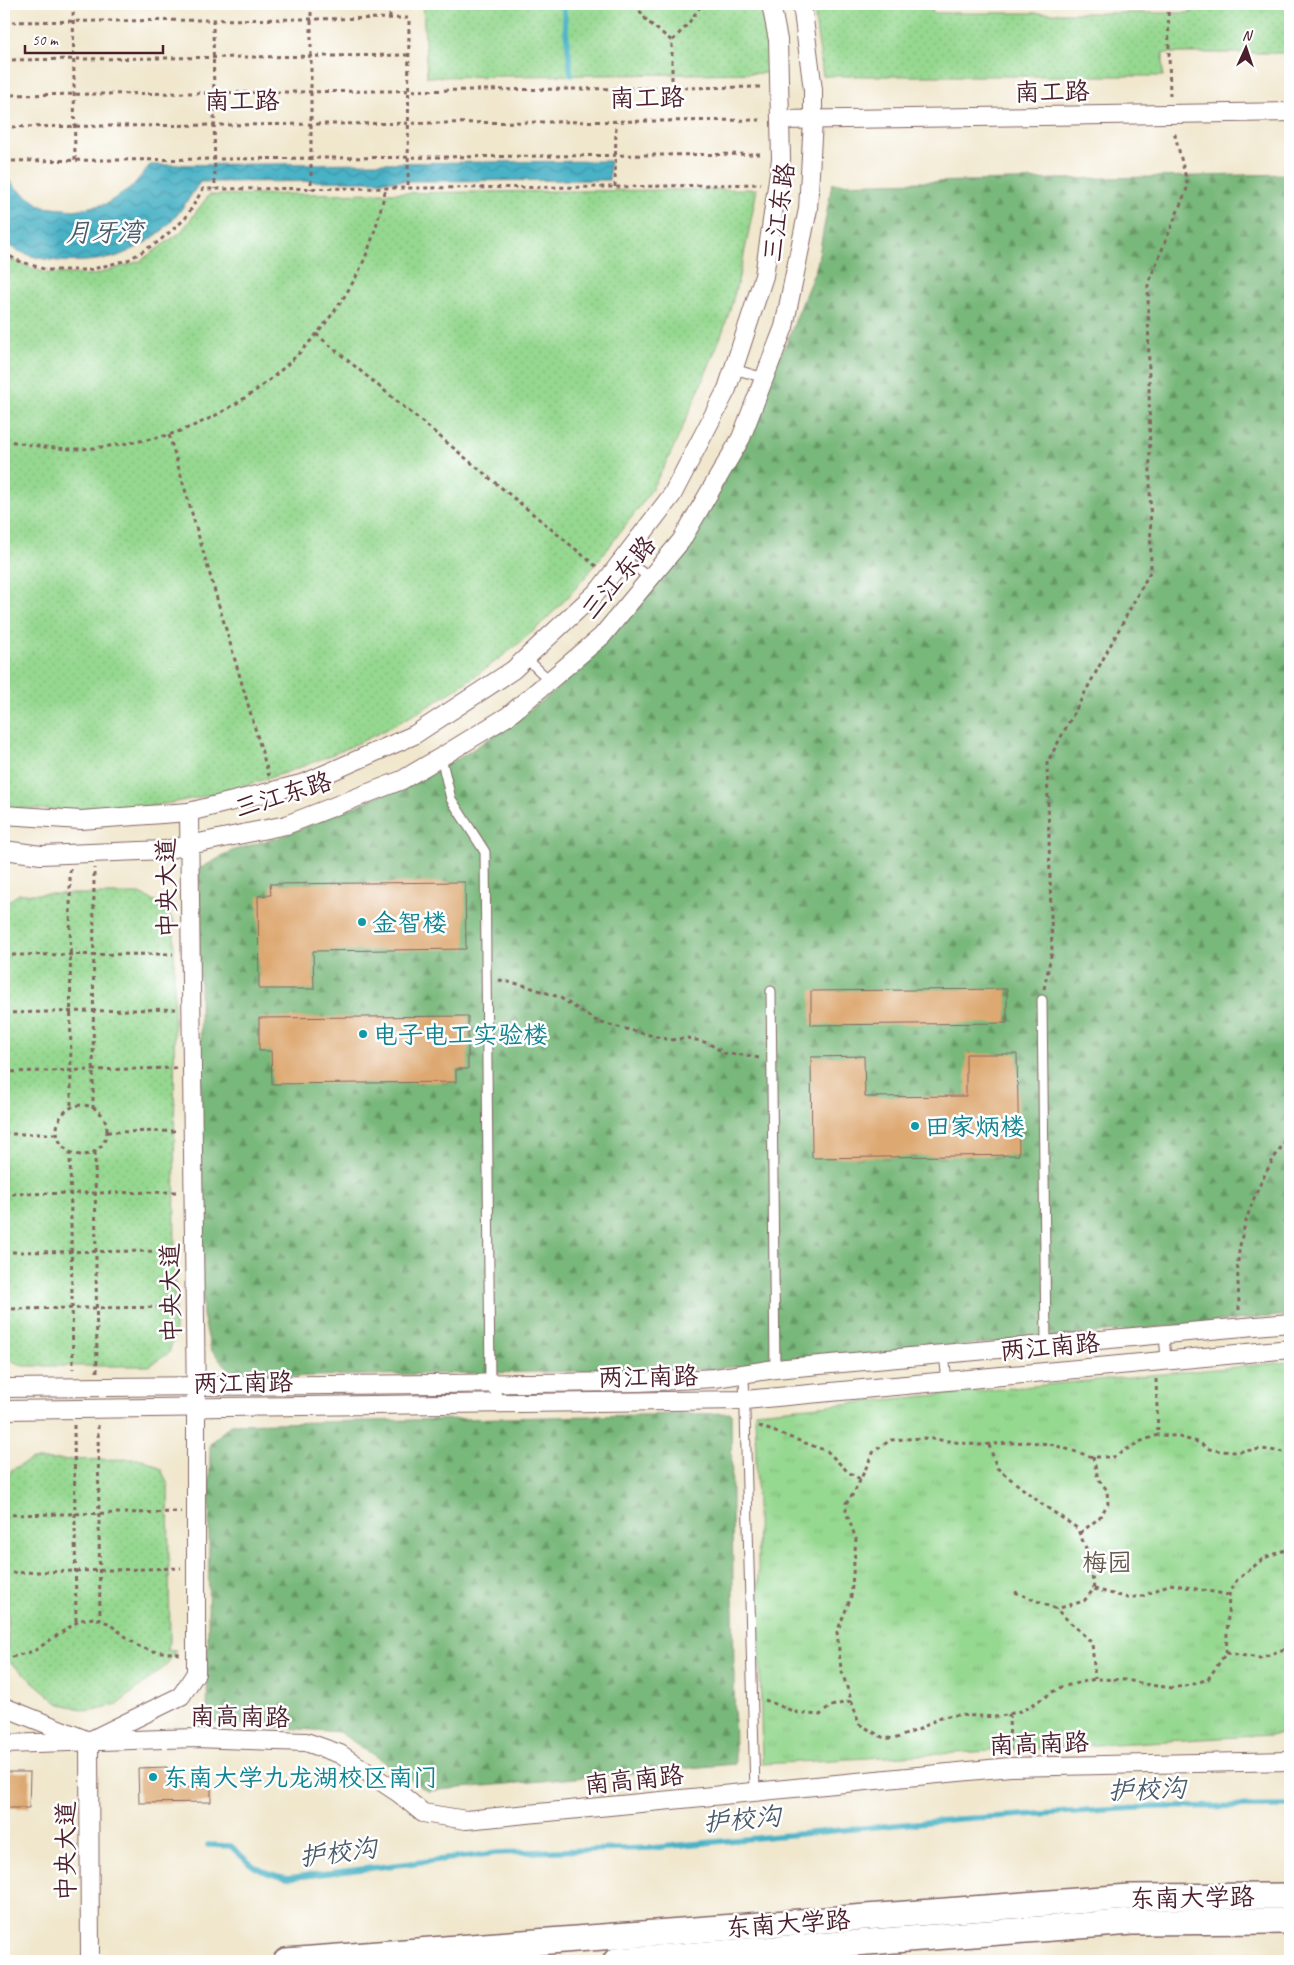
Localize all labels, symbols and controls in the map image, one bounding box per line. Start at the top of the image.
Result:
scale bar [25,22,162,54]
north arrow [1222,22,1272,72]
text: N [1242,27,1254,44]
text: 50 m [32,31,59,50]
street label: 南工路 [1014,75,1090,109]
street label: 南工路 [609,81,685,115]
street label: 南工路 [204,85,280,117]
street label: 三江东路 [756,160,802,264]
water label: 月牙湾 [65,216,146,249]
street label: 三江东路 [574,529,663,626]
street label: 三江东路 [231,765,336,825]
street label: 中央大道 [150,838,184,938]
place label: 金智楼 [372,907,447,939]
marker: 金智楼 [356,916,368,928]
place label: 电子电工实验楼 [373,1019,548,1051]
marker: 电子电工实验楼 [357,1028,369,1040]
place label: 田家炳楼 [925,1111,1025,1143]
marker: 田家炳楼 [909,1120,921,1132]
street label: 中央大道 [154,1243,188,1343]
street label: 两江南路 [999,1327,1101,1367]
street label: 两江南路 [598,1360,698,1394]
street label: 两江南路 [193,1366,293,1400]
park label: 梅园 [1082,1547,1132,1579]
street label: 南高南路 [190,1700,290,1734]
street label: 南高南路 [988,1726,1090,1762]
street label: 南高南路 [583,1759,686,1801]
place label: 东南大学九龙湖校区南门 [163,1762,438,1794]
marker: 东南大学九龙湖校区南门 [147,1771,159,1783]
water label: 护校沟 [1107,1772,1189,1807]
water label: 护校沟 [702,1799,784,1839]
street label: 中央大道 [50,1801,82,1901]
water label: 护校沟 [297,1831,381,1874]
street label: 东南大学路 [1129,1881,1255,1915]
street label: 东南大学路 [725,1904,852,1944]

